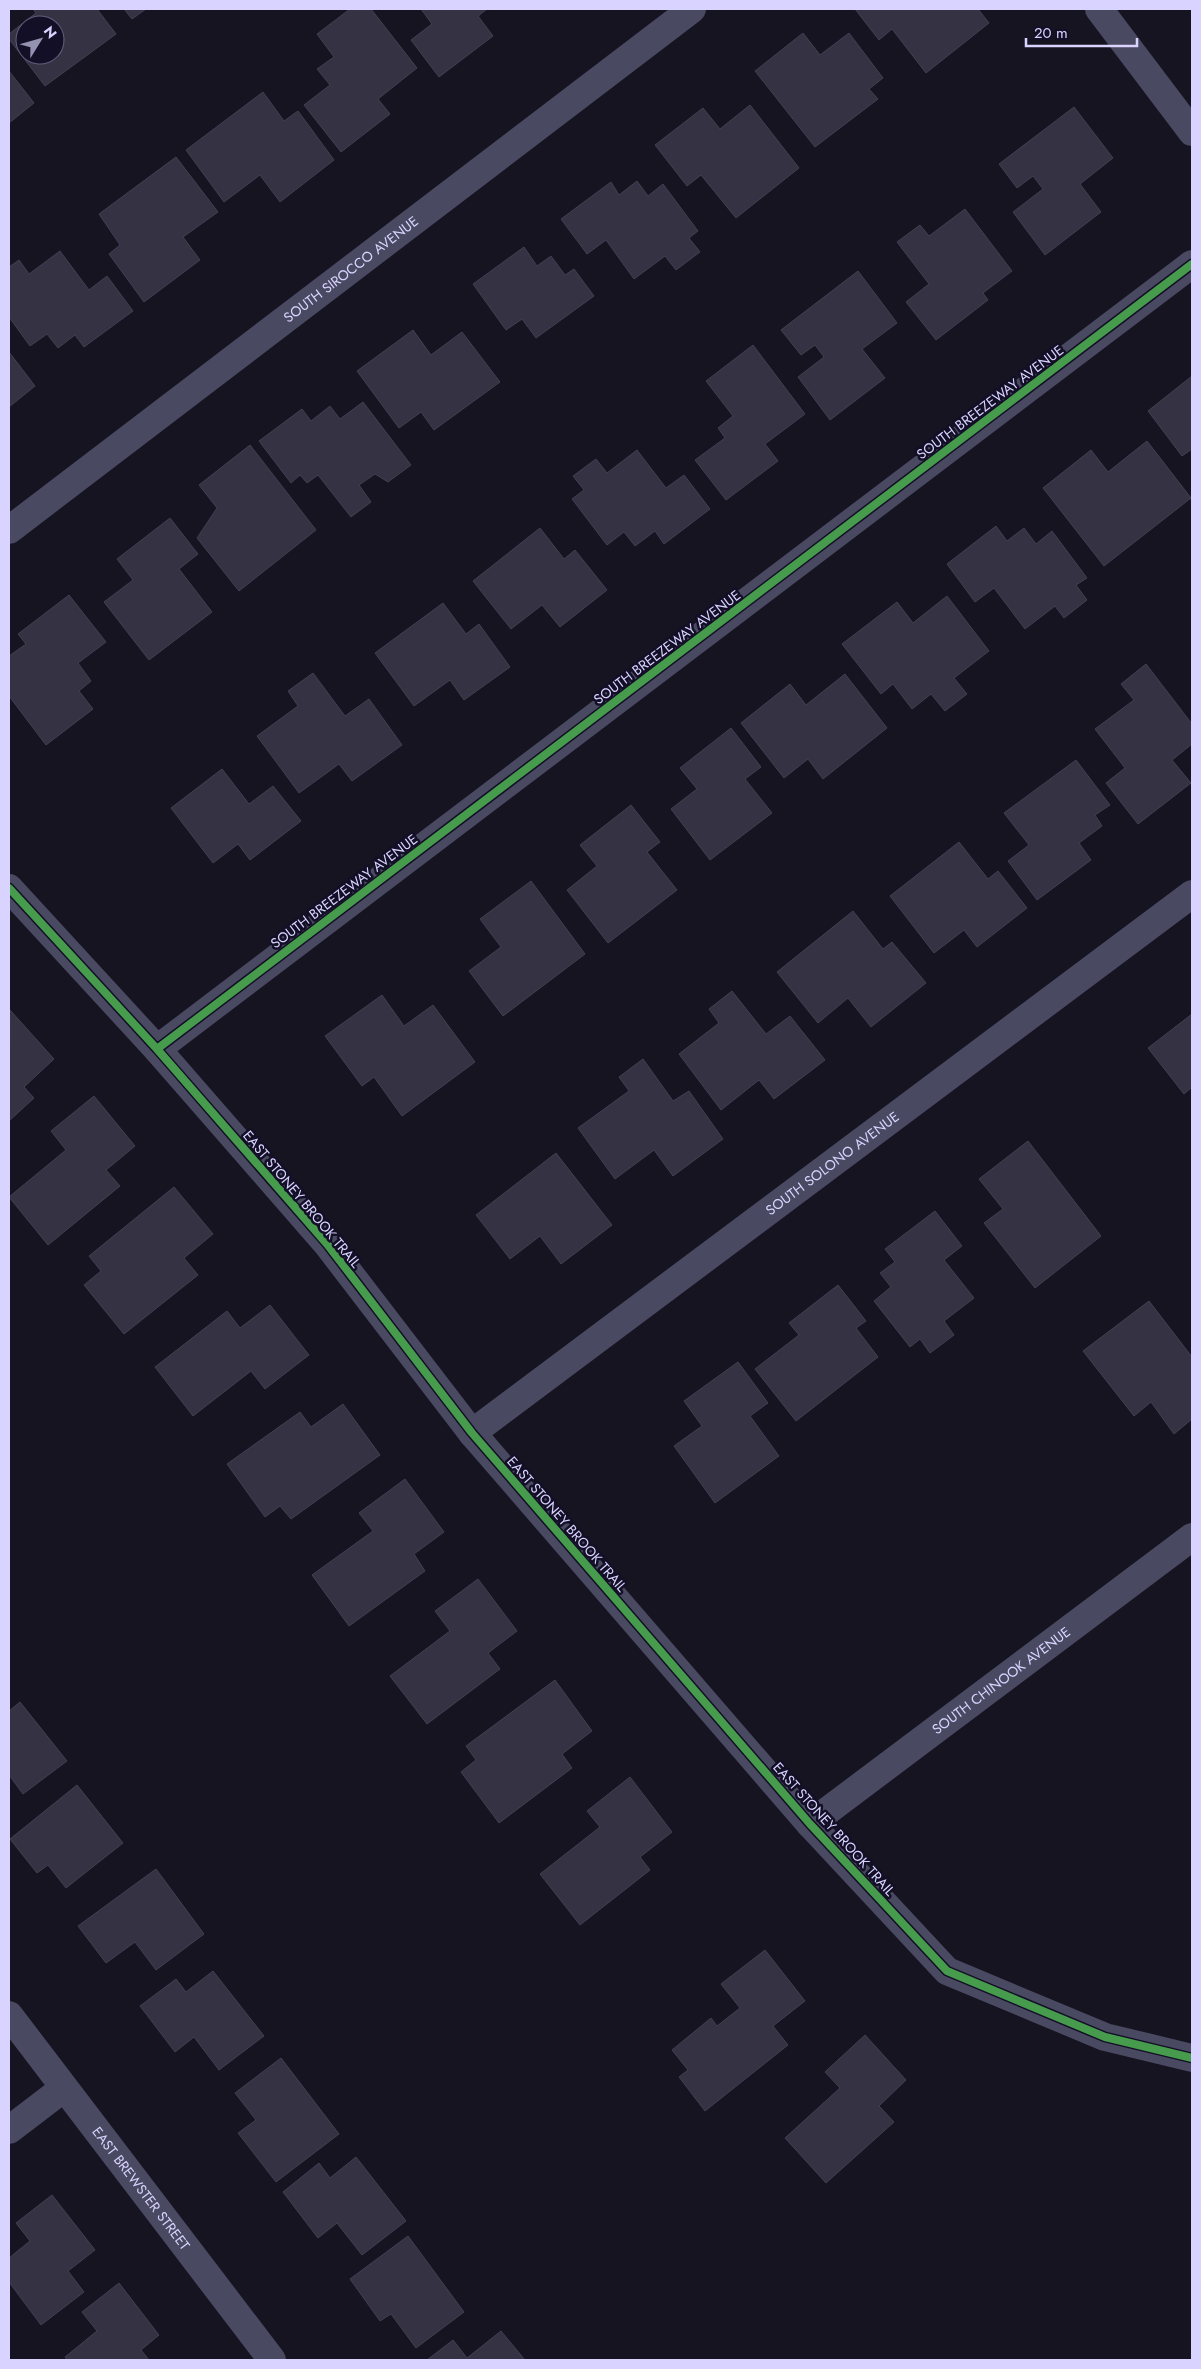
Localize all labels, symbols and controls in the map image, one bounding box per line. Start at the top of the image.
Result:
north arrow [15,15,65,65]
scale bar [1026,15,1137,47]
text: N [39,22,62,43]
text: 20 m [1034,22,1068,44]
street label: SOUTH SIROCCO AVENUE [279,211,422,327]
street label: SOUTH BREEZEWAY AVENUE [912,340,1068,464]
street label: SOUTH BREEZEWAY AVENUE [589,585,745,709]
street label: SOUTH BREEZEWAY AVENUE [266,829,422,953]
street label: SOUTH SOLONO AVENUE [761,1107,903,1220]
street label: EAST STONEY BROOK TRAIL [239,1126,366,1272]
street label: EAST STONEY BROOK TRAIL [502,1452,632,1597]
street label: SOUTH CHINOOK AVENUE [928,1622,1074,1739]
street label: EAST STONEY BROOK TRAIL [768,1758,900,1901]
street label: EAST BREWSTER STREET [88,2122,195,2255]

